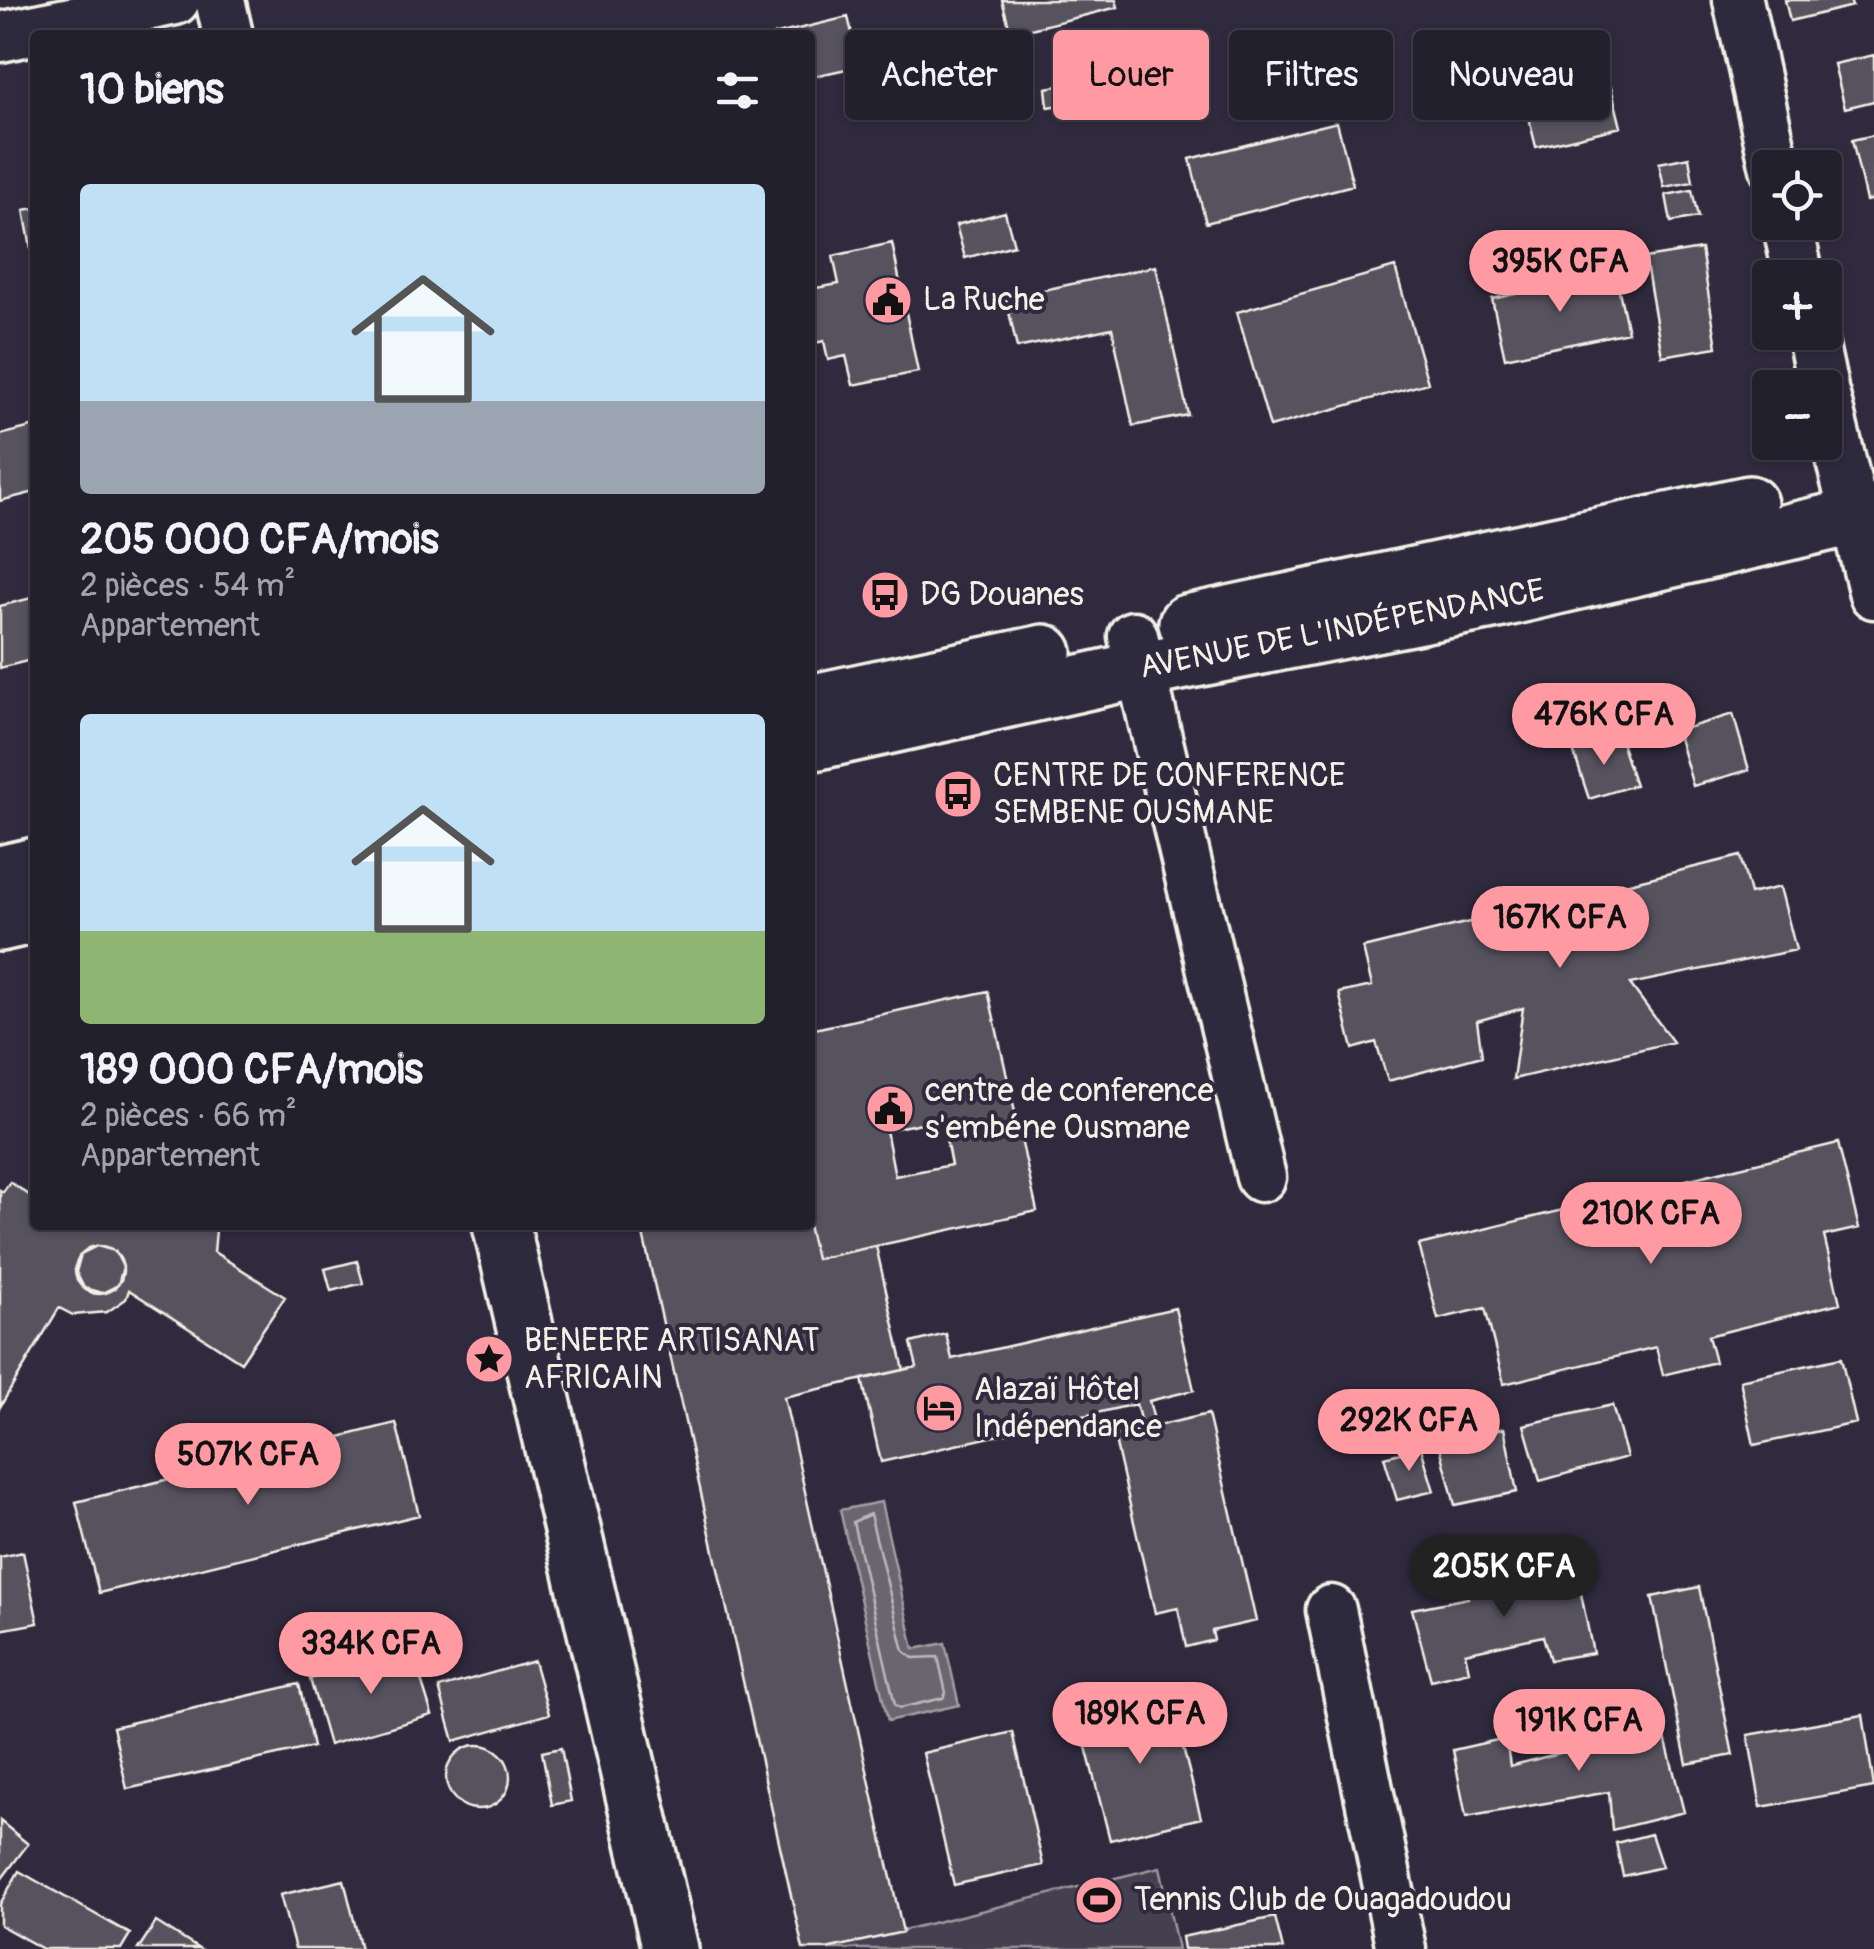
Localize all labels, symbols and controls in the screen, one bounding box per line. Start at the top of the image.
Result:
chip: Acheter [845,30,1033,120]
chip: Louer [1053,30,1209,120]
chip: Filtres [1229,30,1393,120]
chip: Nouveau [1413,30,1610,120]
icon: filters [710,63,765,118]
text: 10 biens [80,64,224,116]
map controls [1752,150,1842,460]
button: locate [1752,150,1842,240]
pin: 395K CFA [1457,230,1663,315]
text: 395K CFA [1491,242,1629,282]
icon: home [333,249,513,429]
button: + [1752,260,1842,350]
public building icon: La Ruche [862,274,914,326]
place label: La Ruche [923,280,1045,320]
button: − [1752,370,1842,460]
text: 205 000 CFA/mois [80,514,439,566]
text: 2 pièces · 54 m² [80,566,295,606]
bus stop icon: DG Douanes [859,569,911,621]
street label: AVENUE DE L'INDÉPENDANCE [1136,570,1548,688]
place label: DG Douanes [920,575,1084,615]
text: Appartement [80,606,260,646]
pin: 476K CFA [1501,683,1707,768]
text: 476K CFA [1534,695,1674,735]
place label: CENTRE DE CONFERENCE SEMBENE OUSMANE [993,756,1345,833]
bus stop icon: CENTRE DE CONFERENCE SEMBENE OUSMANE [932,768,984,820]
icon: home [333,779,513,959]
pin: 167K CFA [1457,886,1663,971]
text: 167K CFA [1493,898,1627,938]
text: 189 000 CFA/mois [80,1044,423,1096]
place label: centre de conference s'embéne Ousmane [925,1071,1214,1148]
public building icon: centre de conference s'embéne Ousmane [864,1083,916,1135]
text: 2 pièces · 66 m² [80,1096,297,1136]
text: Appartement [80,1136,260,1176]
pin: 210K CFA [1548,1182,1754,1267]
text: 210K CFA [1582,1194,1720,1234]
place label: BENEERE ARTISANAT AFRICAIN [524,1321,820,1398]
place icon: BENEERE ARTISANAT AFRICAIN [463,1333,515,1385]
place label: Alazaï Hôtel Indépendance [974,1370,1162,1447]
hotel icon: Alazaï Hôtel Indépendance [913,1382,965,1434]
pin: 292K CFA [1306,1389,1512,1474]
text: 292K CFA [1340,1401,1478,1441]
pin: 507K CFA [145,1423,351,1508]
text: 507K CFA [177,1435,319,1475]
pin: 205K CFA [1401,1535,1607,1620]
text: 205K CFA [1432,1547,1576,1587]
pin: 334K CFA [268,1612,474,1697]
text: 334K CFA [301,1624,441,1664]
pin: 189K CFA [1037,1682,1243,1767]
pin: 191K CFA [1476,1689,1682,1774]
text: 189K CFA [1074,1694,1206,1734]
text: 191K CFA [1515,1701,1643,1741]
sports icon: Tennis Club de Ouagadoudou [1073,1874,1125,1926]
place label: Tennis Club de Ouagadoudou [1134,1880,1512,1920]

